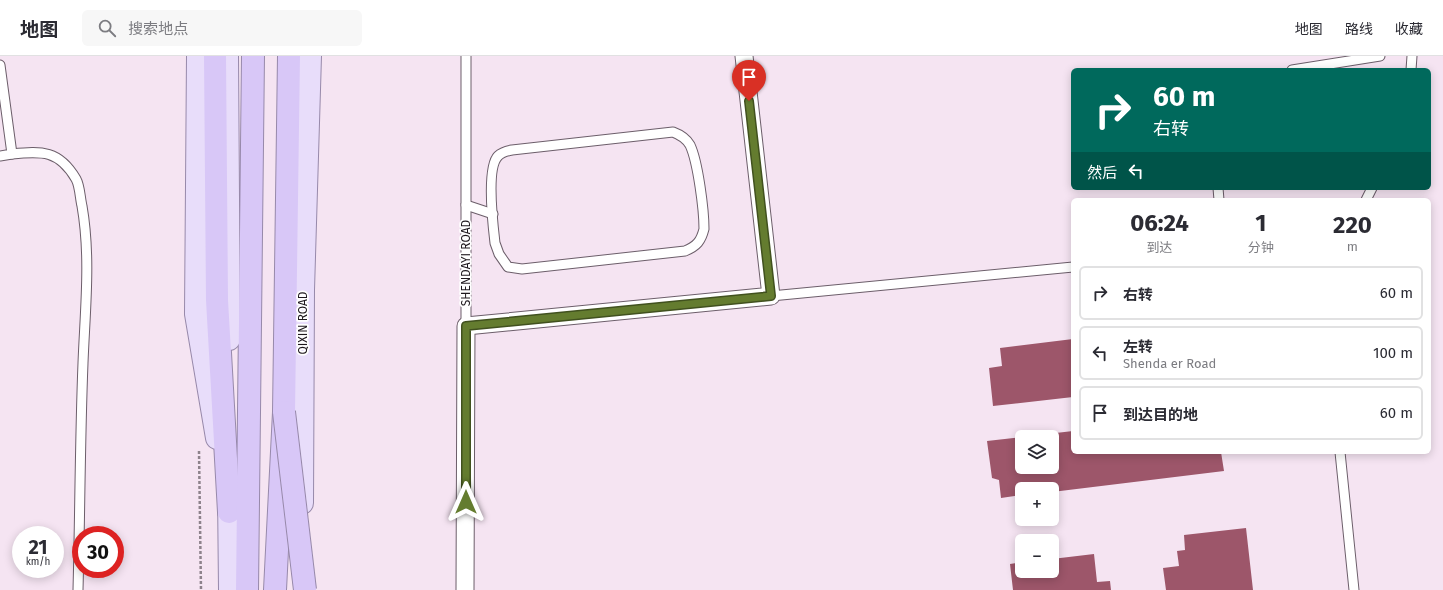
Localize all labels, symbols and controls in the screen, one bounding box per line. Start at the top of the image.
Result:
search box [82,10,362,46]
icon: search [96,17,118,39]
text: 地图 [20,18,58,41]
text: 搜索地点 [128,20,188,38]
text: 地图 [1295,21,1323,38]
text: 路线 [1345,21,1373,38]
text: 收藏 [1395,21,1423,38]
pin [732,60,766,101]
icon: arrive [738,66,760,88]
text: 60 m [1153,80,1215,113]
icon: right [1087,84,1139,136]
text: 右转 [1153,118,1189,140]
icon: left [1125,160,1147,182]
text: 然后 [1087,164,1117,182]
text: 06:24 [1130,209,1189,237]
text: 1 [1255,209,1266,237]
text: 220 [1333,211,1372,239]
street label: SHENDAYI ROAD [459,219,473,306]
text: m [1347,239,1358,254]
text: 到达 [1146,240,1172,255]
text: 分钟 [1248,240,1274,255]
icon: right [1089,282,1111,304]
text: 60 m [1380,284,1413,302]
text: 右转 [1123,286,1153,304]
street label: QIXIN ROAD [296,291,310,355]
text: 左转 [1123,338,1153,356]
icon: left [1089,342,1111,364]
text: 100 m [1373,344,1413,362]
text: Shenda er Road [1123,356,1216,371]
icon: arrive [1089,402,1111,424]
text: 60 m [1380,404,1413,422]
text: 到达目的地 [1123,406,1198,424]
map controls [1015,430,1059,578]
button: layers [1015,430,1059,474]
position arrow [445,481,487,523]
button: + [1015,482,1059,526]
speed limit sign: 30 [72,526,124,578]
button: − [1015,534,1059,578]
text: 21 [28,535,48,559]
text: km/h [26,556,50,568]

